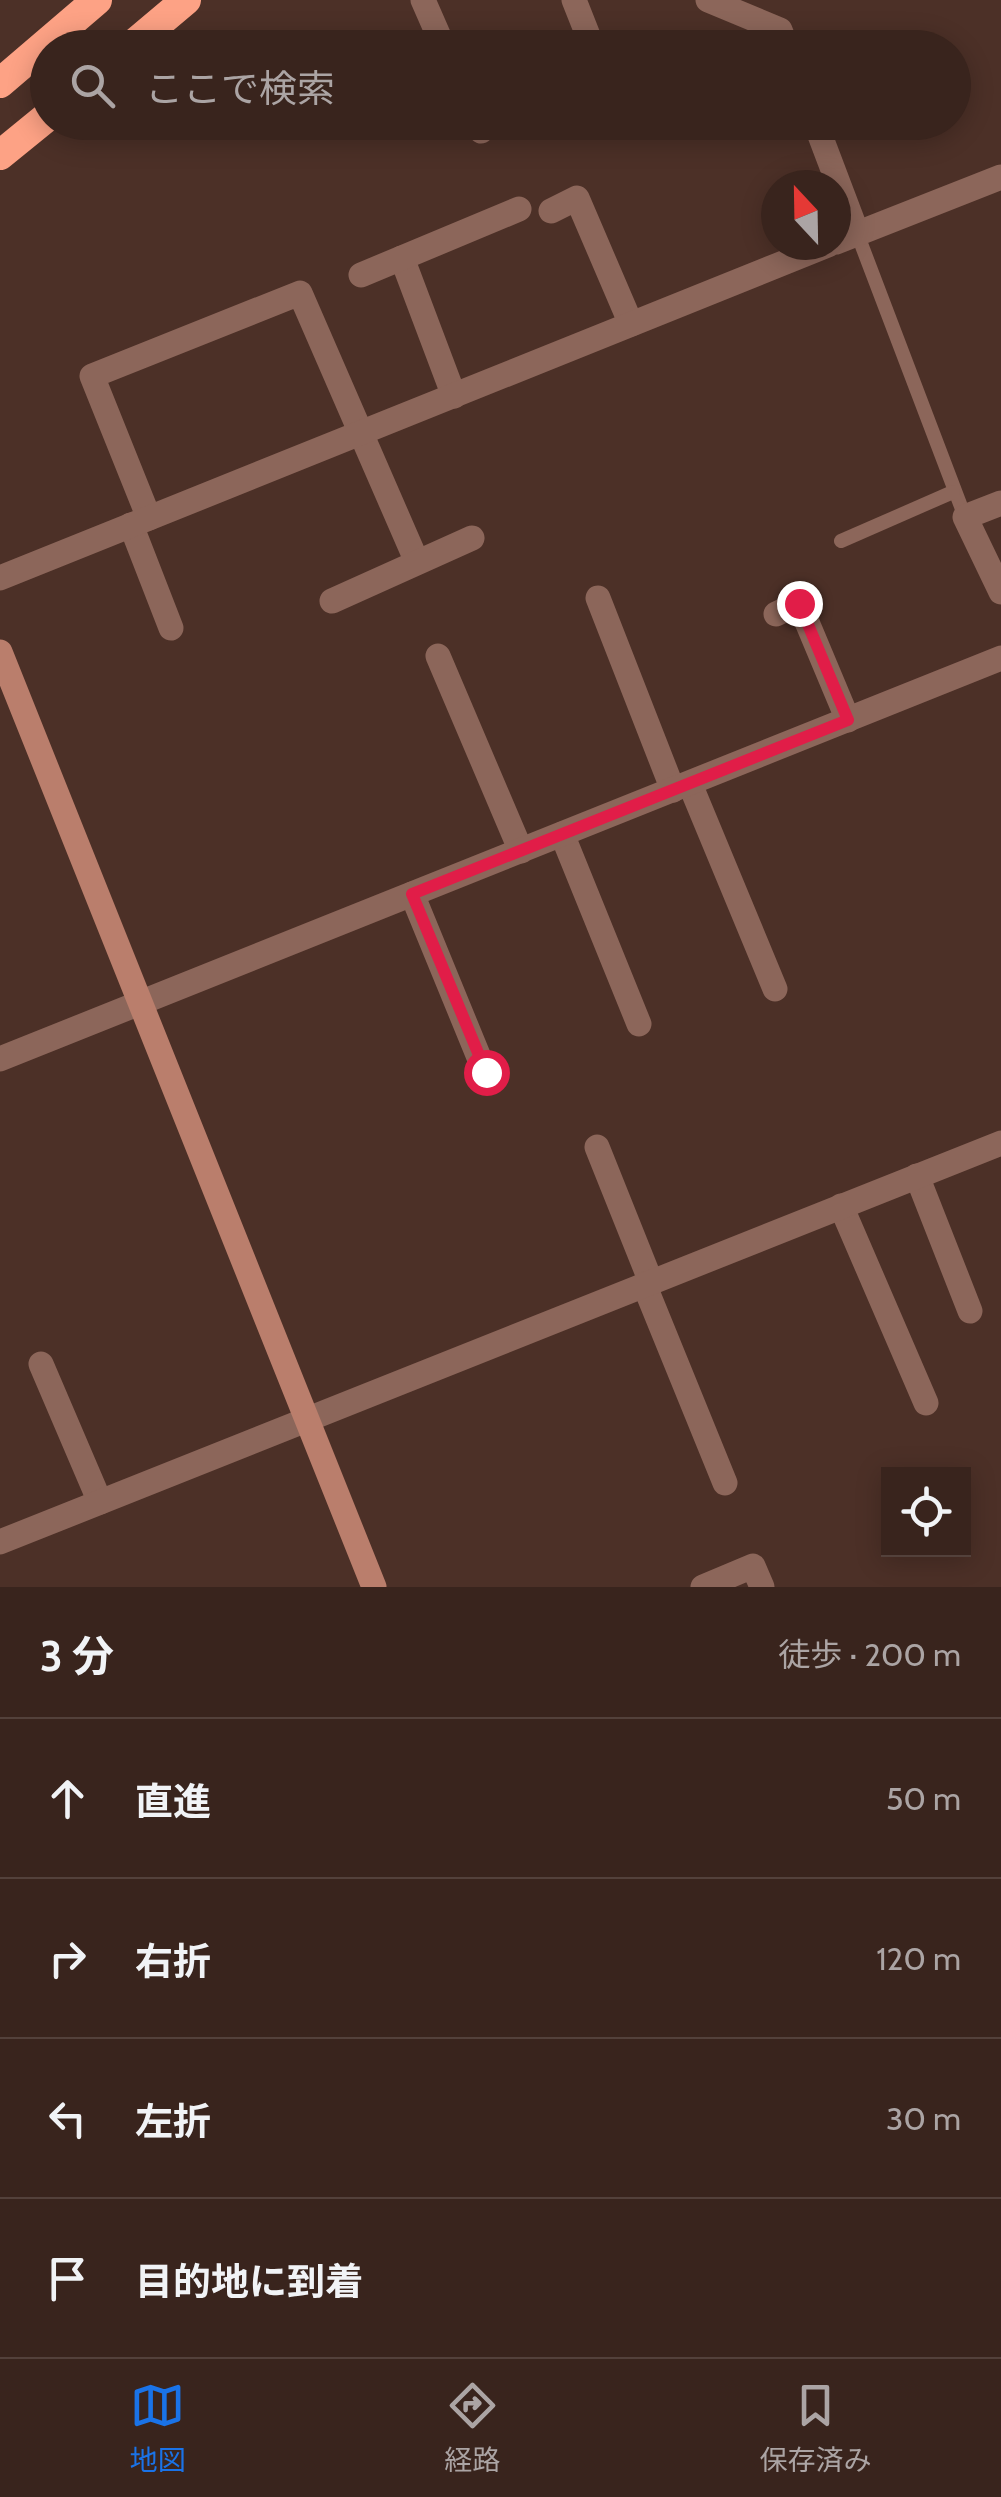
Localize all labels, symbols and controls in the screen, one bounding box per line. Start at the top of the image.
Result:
search box [30,30,971,140]
icon: search [65,58,120,113]
text: ここで検索 [145,65,335,112]
north arrow [761,170,851,260]
route end [777,581,823,627]
route start [464,1050,510,1096]
map controls [881,1467,971,1557]
button: locate [881,1467,971,1557]
text: 3 分 [40,1630,114,1682]
text: 徒歩 · 200 m [778,1635,961,1674]
icon: ahead [40,1771,95,1826]
text: 直進 [135,1778,211,1825]
text: 50 m [886,1779,961,1818]
icon: right [40,1931,95,1986]
text: 右折 [135,1938,211,1985]
text: 120 m [876,1939,961,1978]
icon: left [40,2091,95,2146]
text: 左折 [135,2098,211,2145]
text: 30 m [886,2099,961,2138]
icon: arrive [40,2251,95,2306]
text: 目的地に到着 [135,2258,363,2305]
tab: 地図 [129,2378,186,2478]
tab: 経路 [444,2378,501,2478]
tab: 保存済み [759,2378,872,2478]

